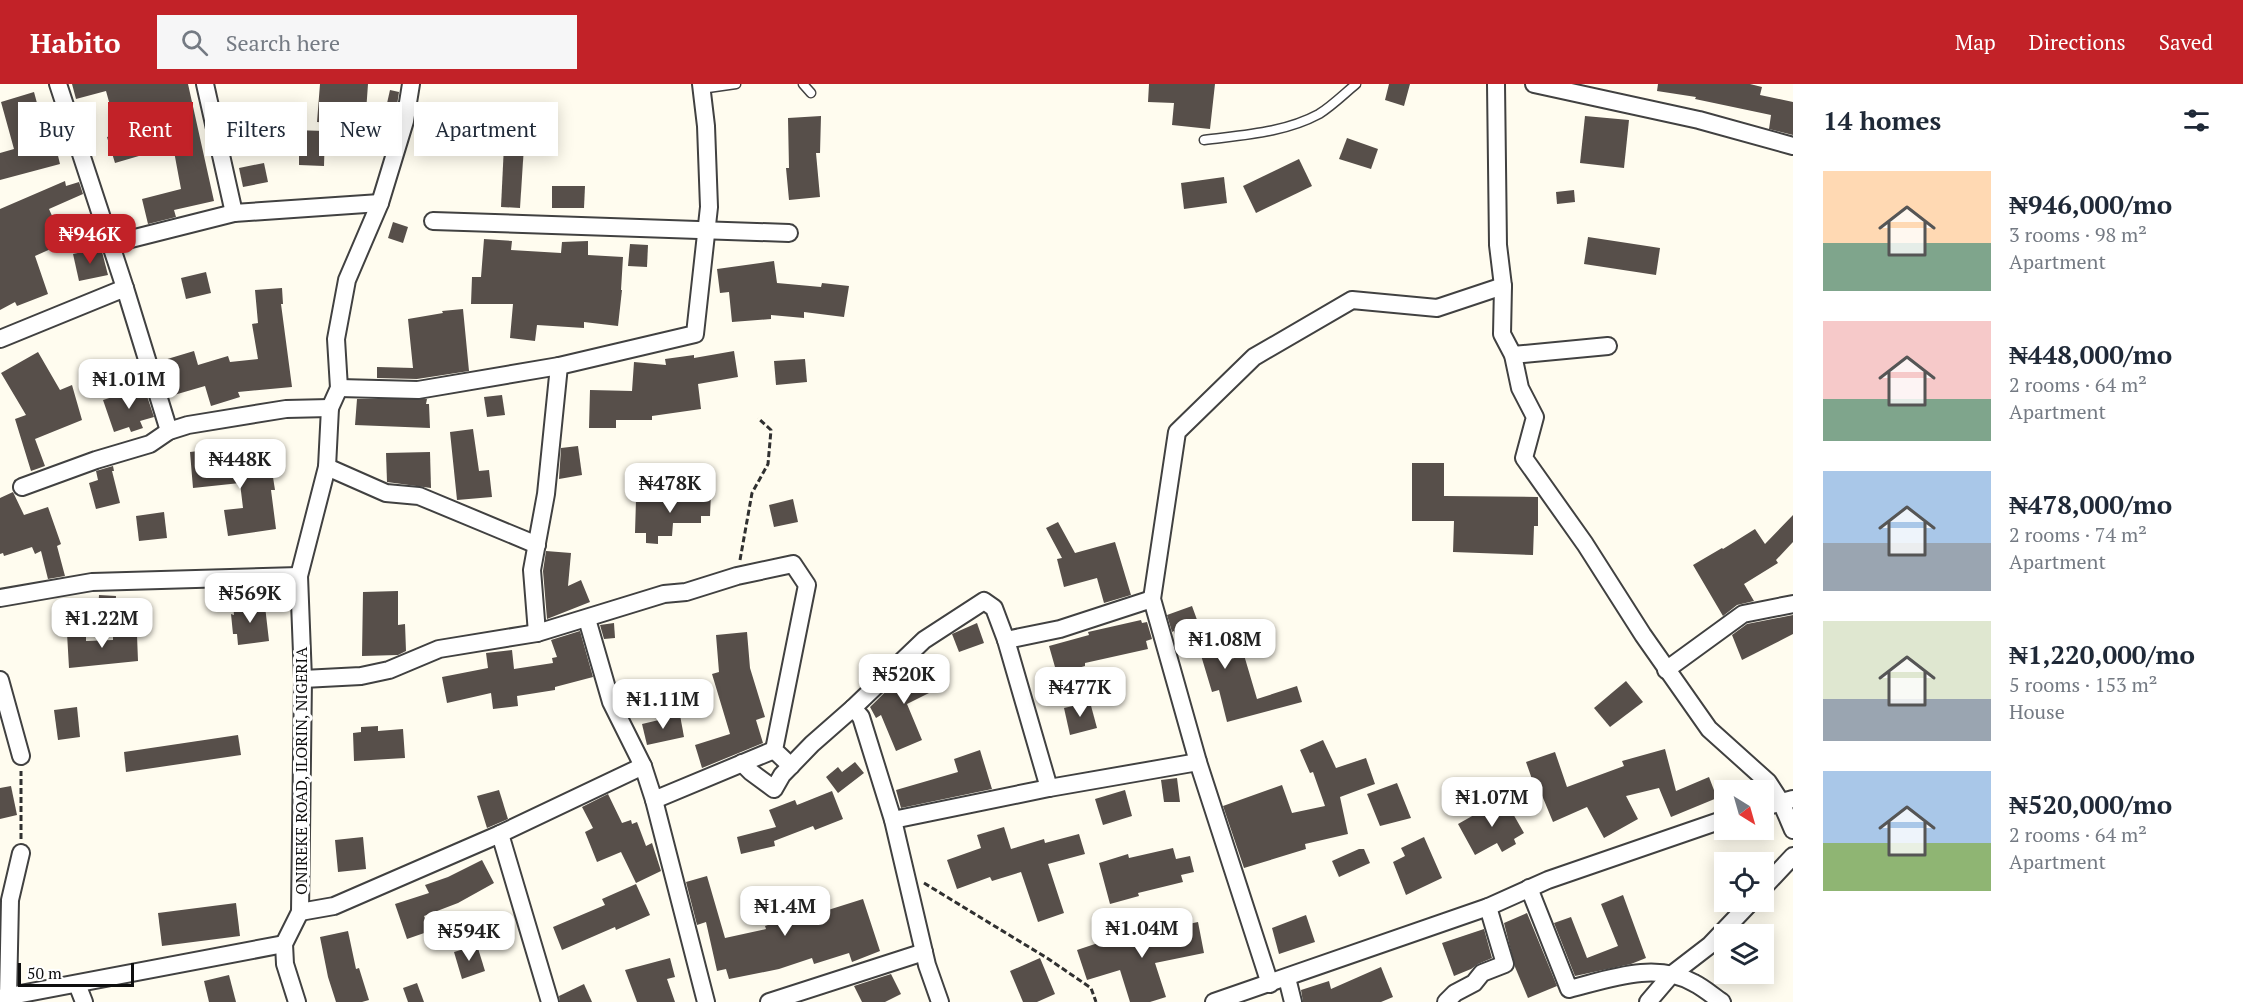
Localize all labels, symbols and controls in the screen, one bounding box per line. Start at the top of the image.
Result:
search box [157,15,577,69]
text: Habito [30,24,121,61]
icon: search [178,26,211,59]
text: Search here [226,28,340,57]
text: Map [1955,28,1996,56]
text: Directions [2029,28,2126,56]
text: Saved [2159,28,2213,56]
chip: Buy [18,102,96,156]
chip: Rent [108,102,193,156]
chip: Filters [205,102,307,156]
chip: New [319,102,402,156]
chip: Apartment [414,102,558,156]
text: 14 homes [1823,103,1941,137]
icon: filters [2180,104,2213,137]
text: ₦946,000/mo [2009,187,2172,221]
icon: home [1871,195,1943,267]
pin: ₦946K [48,214,132,265]
text: ₦946K [59,220,121,247]
text: 3 rooms · 98 m² [2009,221,2147,248]
text: Apartment [2009,248,2106,275]
text: ₦448,000/mo [2009,337,2172,371]
icon: home [1871,345,1943,417]
pin: ₦1.01M [80,359,178,410]
text: ₦1.01M [93,365,165,392]
text: 2 rooms · 64 m² [2009,371,2147,398]
text: Apartment [2009,398,2106,425]
pin: ₦448K [198,439,282,490]
text: ₦448K [209,445,271,472]
pin: ₦478K [628,463,712,514]
text: ₦478K [639,469,701,496]
text: ₦478,000/mo [2009,487,2172,521]
icon: home [1871,495,1943,567]
text: 2 rooms · 74 m² [2009,521,2147,548]
text: Apartment [2009,548,2106,575]
pin: ₦569K [208,573,292,624]
text: ₦569K [219,579,281,606]
pin: ₦1.22M [53,598,151,649]
text: ₦1.22M [66,604,138,631]
pin: ₦1.08M [1176,619,1274,670]
text: ₦1.08M [1189,625,1261,652]
text: ₦1,220,000/mo [2009,637,2195,671]
icon: home [1871,645,1943,717]
street label: ONIREKE ROAD, ILORIN, NIGERIA [290,647,312,895]
pin: ₦520K [862,654,946,705]
text: ₦520K [873,660,935,687]
pin: ₦477K [1038,667,1122,718]
text: 5 rooms · 153 m² [2009,671,2157,698]
text: ₦477K [1049,673,1111,700]
pin: ₦1.11M [614,679,712,730]
text: ₦1.11M [627,685,699,712]
text: House [2009,698,2065,725]
pin: ₦1.07M [1443,777,1541,828]
north arrow [1714,780,1774,840]
map controls [1714,780,1774,984]
text: ₦1.07M [1456,783,1528,810]
text: ₦520,000/mo [2009,787,2172,821]
icon: home [1871,795,1943,867]
text: 2 rooms · 64 m² [2009,821,2147,848]
text: Apartment [2009,848,2106,875]
button: locate [1714,852,1774,912]
pin: ₦1.4M [743,886,827,937]
text: ₦1.4M [754,892,816,919]
pin: ₦1.04M [1093,908,1191,959]
pin: ₦594K [427,911,511,962]
text: ₦1.04M [1106,914,1178,941]
text: ₦594K [438,917,500,944]
button: layers [1714,924,1774,984]
scale bar [18,960,134,988]
text: 50 m [27,962,62,984]

